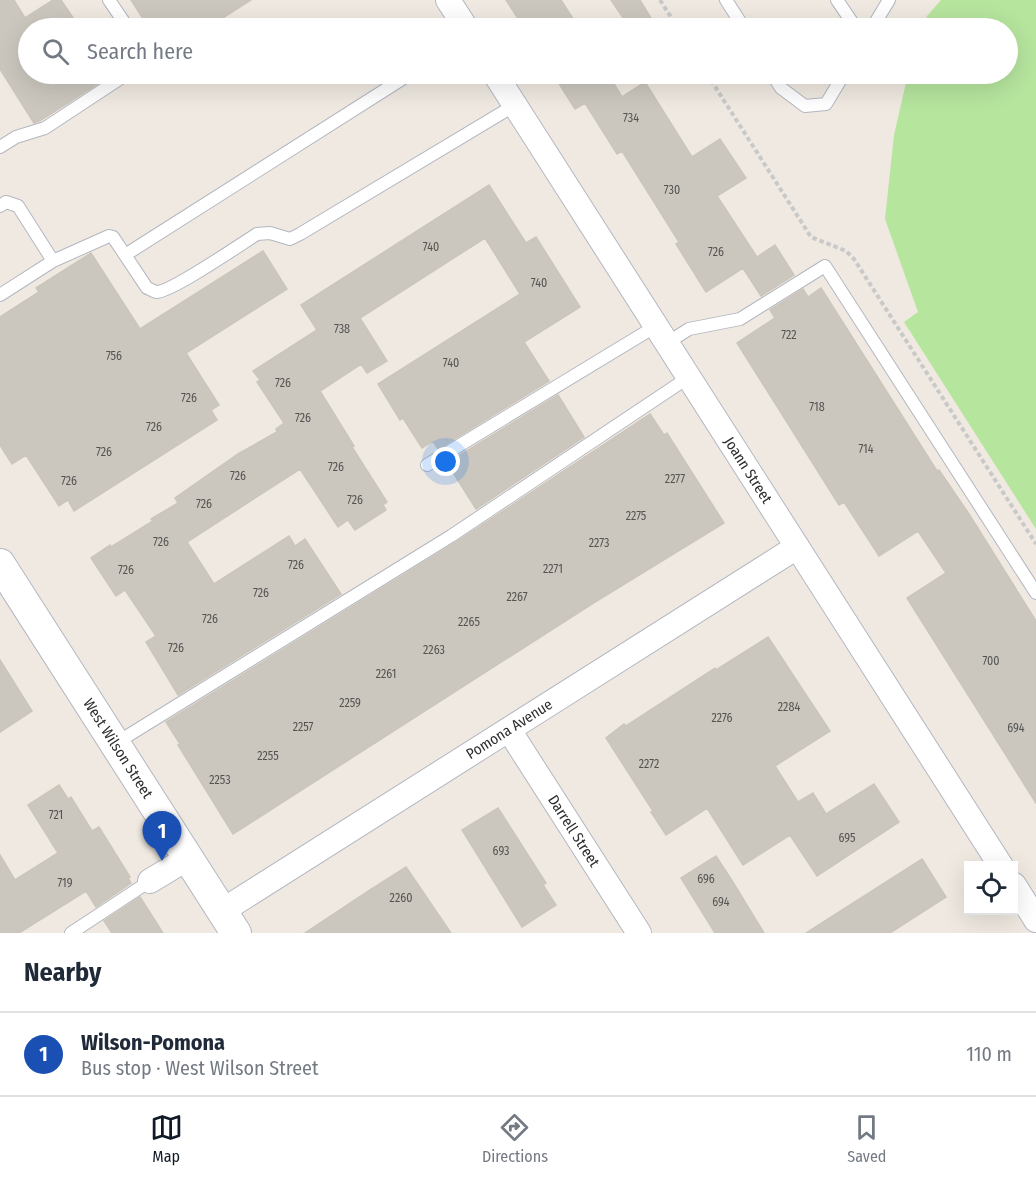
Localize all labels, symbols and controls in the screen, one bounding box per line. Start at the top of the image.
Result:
search box [18,18,1018,84]
icon: search [39,35,72,68]
text: Search here [87,38,193,65]
house number: 734 [623,111,639,125]
house number: 730 [664,183,680,197]
house number: 740 [423,240,439,254]
house number: 726 [708,245,724,259]
house number: 740 [531,276,547,290]
house number: 738 [334,322,350,336]
house number: 722 [781,328,797,342]
house number: 756 [106,349,122,363]
house number: 740 [443,356,459,370]
house number: 726 [275,376,291,390]
house number: 726 [181,391,197,405]
house number: 718 [809,400,825,414]
house number: 726 [295,411,311,425]
house number: 726 [146,420,162,434]
street label: Joann Street [720,433,776,507]
house number: 714 [858,442,874,456]
house number: 726 [96,445,112,459]
your location [431,447,460,476]
house number: 726 [328,460,344,474]
house number: 726 [230,469,246,483]
house number: 2277 [665,472,685,486]
house number: 726 [61,474,77,488]
house number: 726 [347,493,363,507]
house number: 726 [196,497,212,511]
house number: 2275 [626,509,647,523]
house number: 726 [153,535,169,549]
house number: 2273 [589,536,609,550]
house number: 726 [288,558,304,572]
house number: 2271 [543,562,563,576]
house number: 726 [118,563,134,577]
house number: 726 [253,586,269,600]
house number: 2267 [506,590,528,604]
house number: 726 [202,612,218,626]
house number: 2265 [458,615,480,629]
house number: 726 [168,641,184,655]
house number: 2263 [423,643,445,657]
house number: 700 [982,654,1000,668]
house number: 2261 [376,667,396,681]
street label: West Wilson Street [79,695,157,802]
street label: Pomona Avenue [463,695,556,763]
house number: 2259 [339,696,361,710]
house number: 2284 [778,700,800,714]
house number: 2276 [711,711,733,725]
house number: 2257 [293,720,313,734]
house number: 694 [1007,721,1025,735]
house number: 2255 [257,749,279,763]
house number: 2272 [639,757,659,771]
house number: 2253 [209,773,231,787]
street label: Darrell Street [544,792,603,870]
house number: 721 [49,808,63,822]
pin: 1 [142,812,182,861]
house number: 695 [838,831,856,845]
house number: 693 [493,844,509,858]
map controls [964,861,1018,915]
button: locate [964,861,1018,915]
house number: 696 [697,872,715,886]
house number: 719 [57,876,73,890]
house number: 2260 [390,891,412,905]
house number: 694 [712,895,730,909]
text: Nearby [24,957,101,988]
text: Wilson-Pomona [81,1029,225,1056]
text: 1 [39,1042,48,1066]
text: 110 m [966,1042,1012,1066]
text: Bus stop · West Wilson Street [81,1056,318,1080]
tab: Map [150,1111,183,1166]
tab: Directions [482,1111,548,1166]
tab: Saved [847,1111,886,1166]

